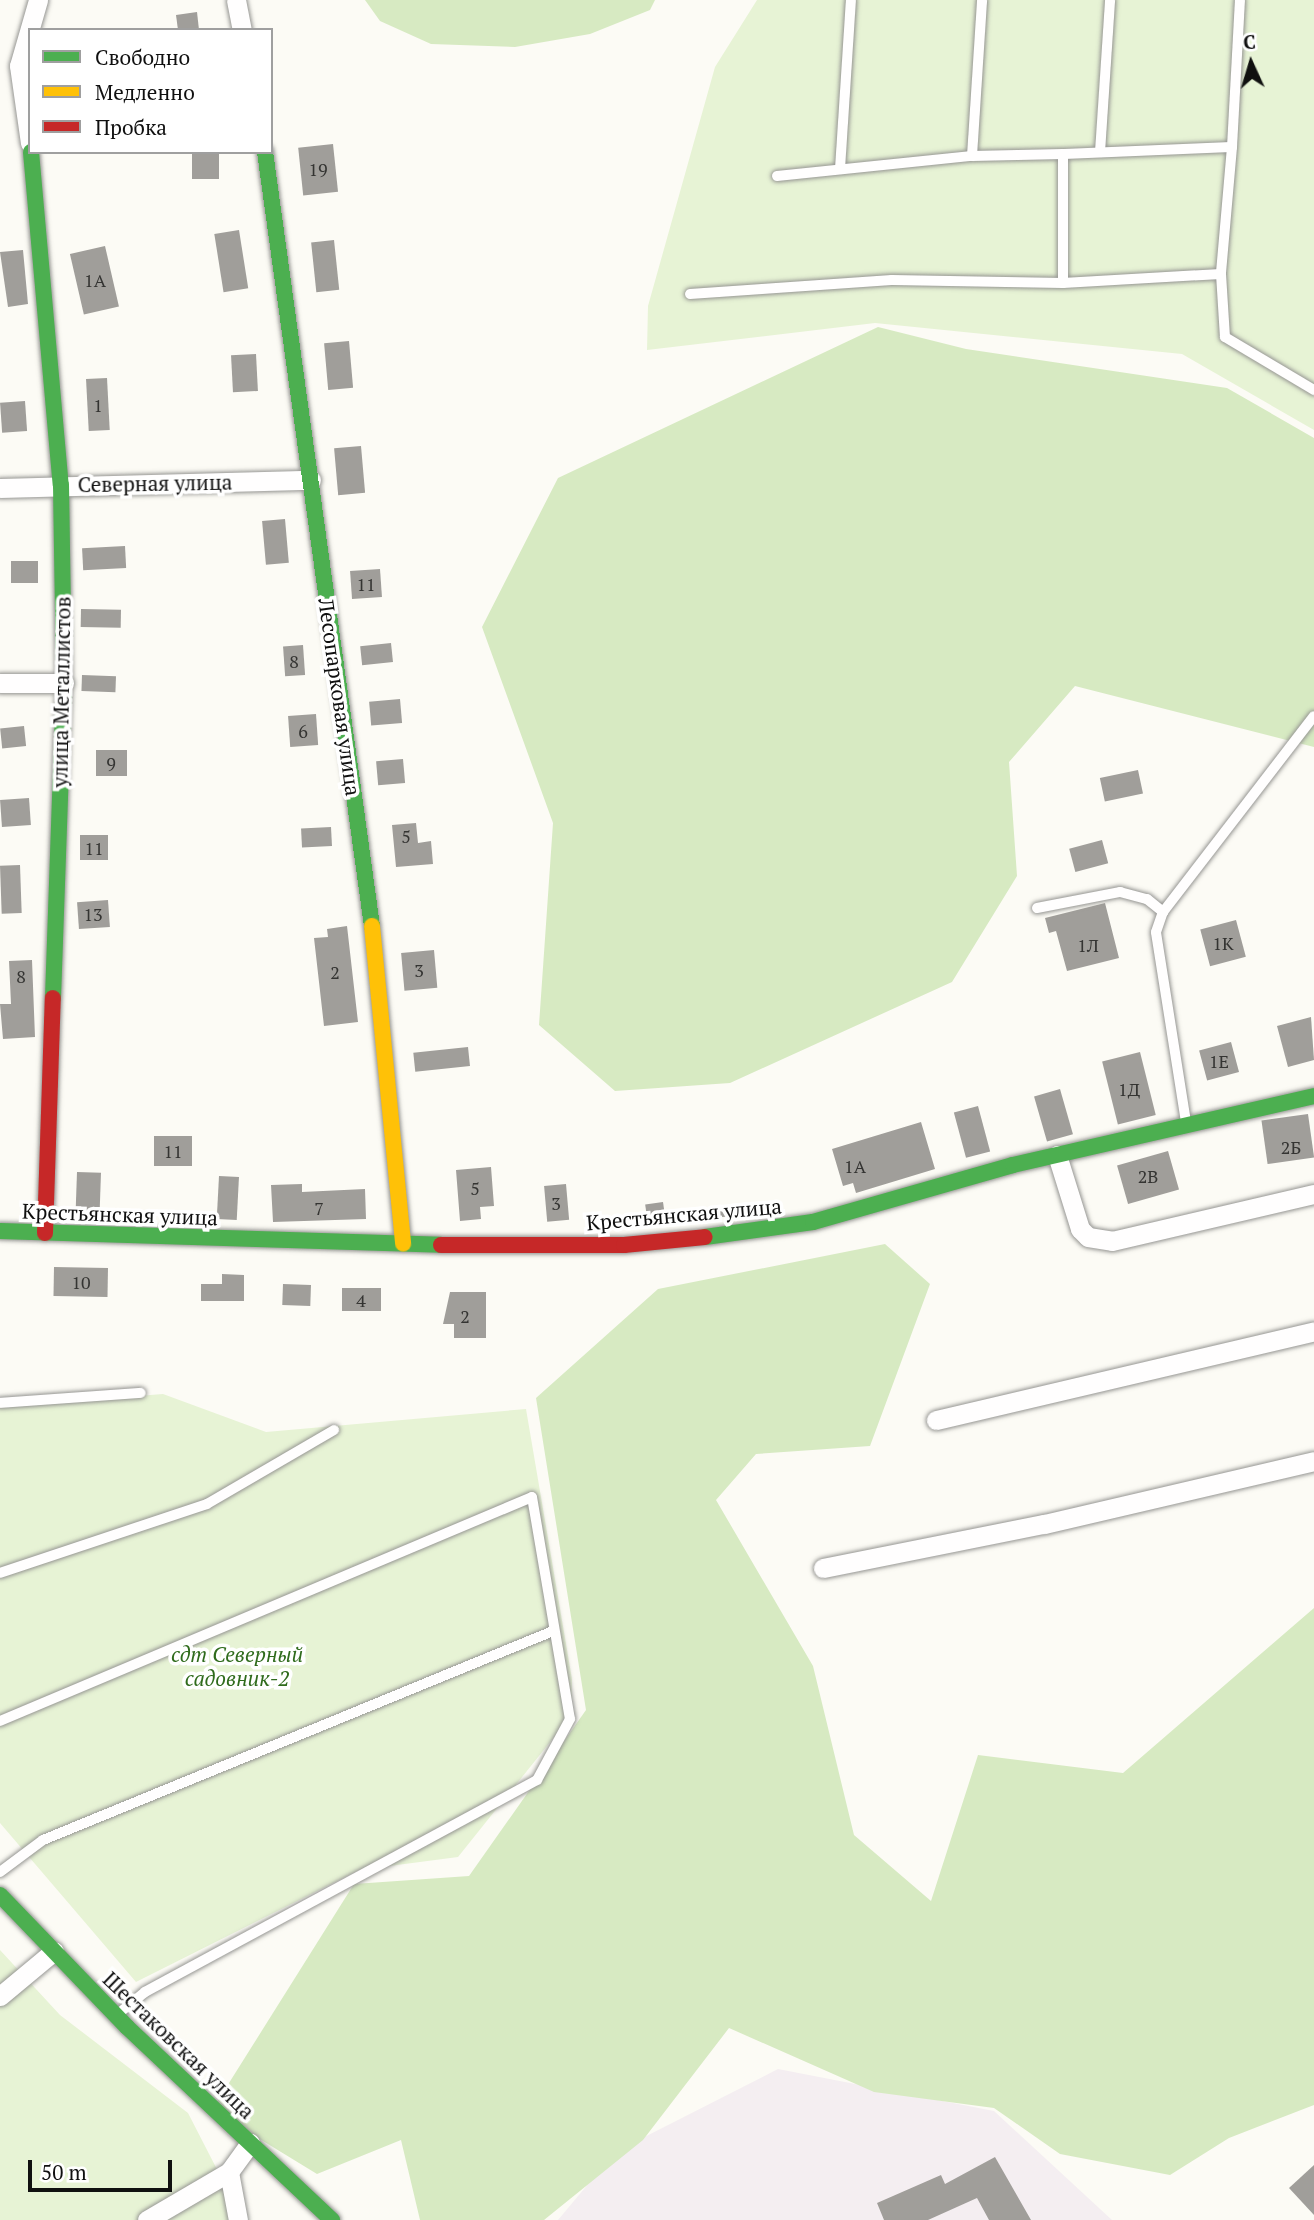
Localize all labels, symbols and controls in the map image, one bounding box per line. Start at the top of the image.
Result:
legend [28,28,273,154]
north arrow [1216,28,1286,98]
text: С [1242,29,1257,54]
text: Свободно [95,43,190,71]
text: Медленно [95,78,195,106]
text: Пробка [95,113,167,141]
house number: 19 [308,158,328,180]
house number: 1А [84,269,106,291]
house number: 1 [93,394,103,416]
street label: Северная улица [77,469,233,497]
house number: 11 [356,573,376,595]
street label: улица Металлистов [47,596,75,788]
street label: Лесопарковая улица [314,597,366,797]
house number: 8 [289,650,299,672]
house number: 6 [298,720,308,742]
house number: 9 [106,752,116,774]
house number: 5 [401,825,411,847]
house number: 11 [84,837,104,859]
house number: 13 [83,903,103,925]
house number: 1К [1212,932,1234,954]
house number: 1Л [1077,934,1099,956]
house number: 3 [414,959,424,981]
house number: 2 [330,961,340,983]
house number: 8 [16,965,26,987]
house number: 1Е [1209,1050,1229,1072]
house number: 1Д [1118,1078,1140,1100]
house number: 2Б [1281,1136,1301,1158]
house number: 11 [163,1140,183,1162]
house number: 1А [844,1155,866,1177]
house number: 2В [1138,1165,1158,1187]
house number: 5 [470,1177,480,1199]
house number: 3 [551,1192,561,1214]
street label: Крестьянская улица [585,1193,783,1235]
house number: 7 [314,1197,324,1219]
street label: Крестьянская улица [22,1198,218,1230]
house number: 10 [71,1271,91,1293]
house number: 4 [356,1289,366,1311]
house number: 2 [460,1305,470,1327]
park label: сдт Северный садовник-2 [171,1641,303,1691]
street label: Шестаковская улица [98,1966,260,2124]
scale bar [32,2146,175,2190]
text: 50 m [41,2158,87,2186]

